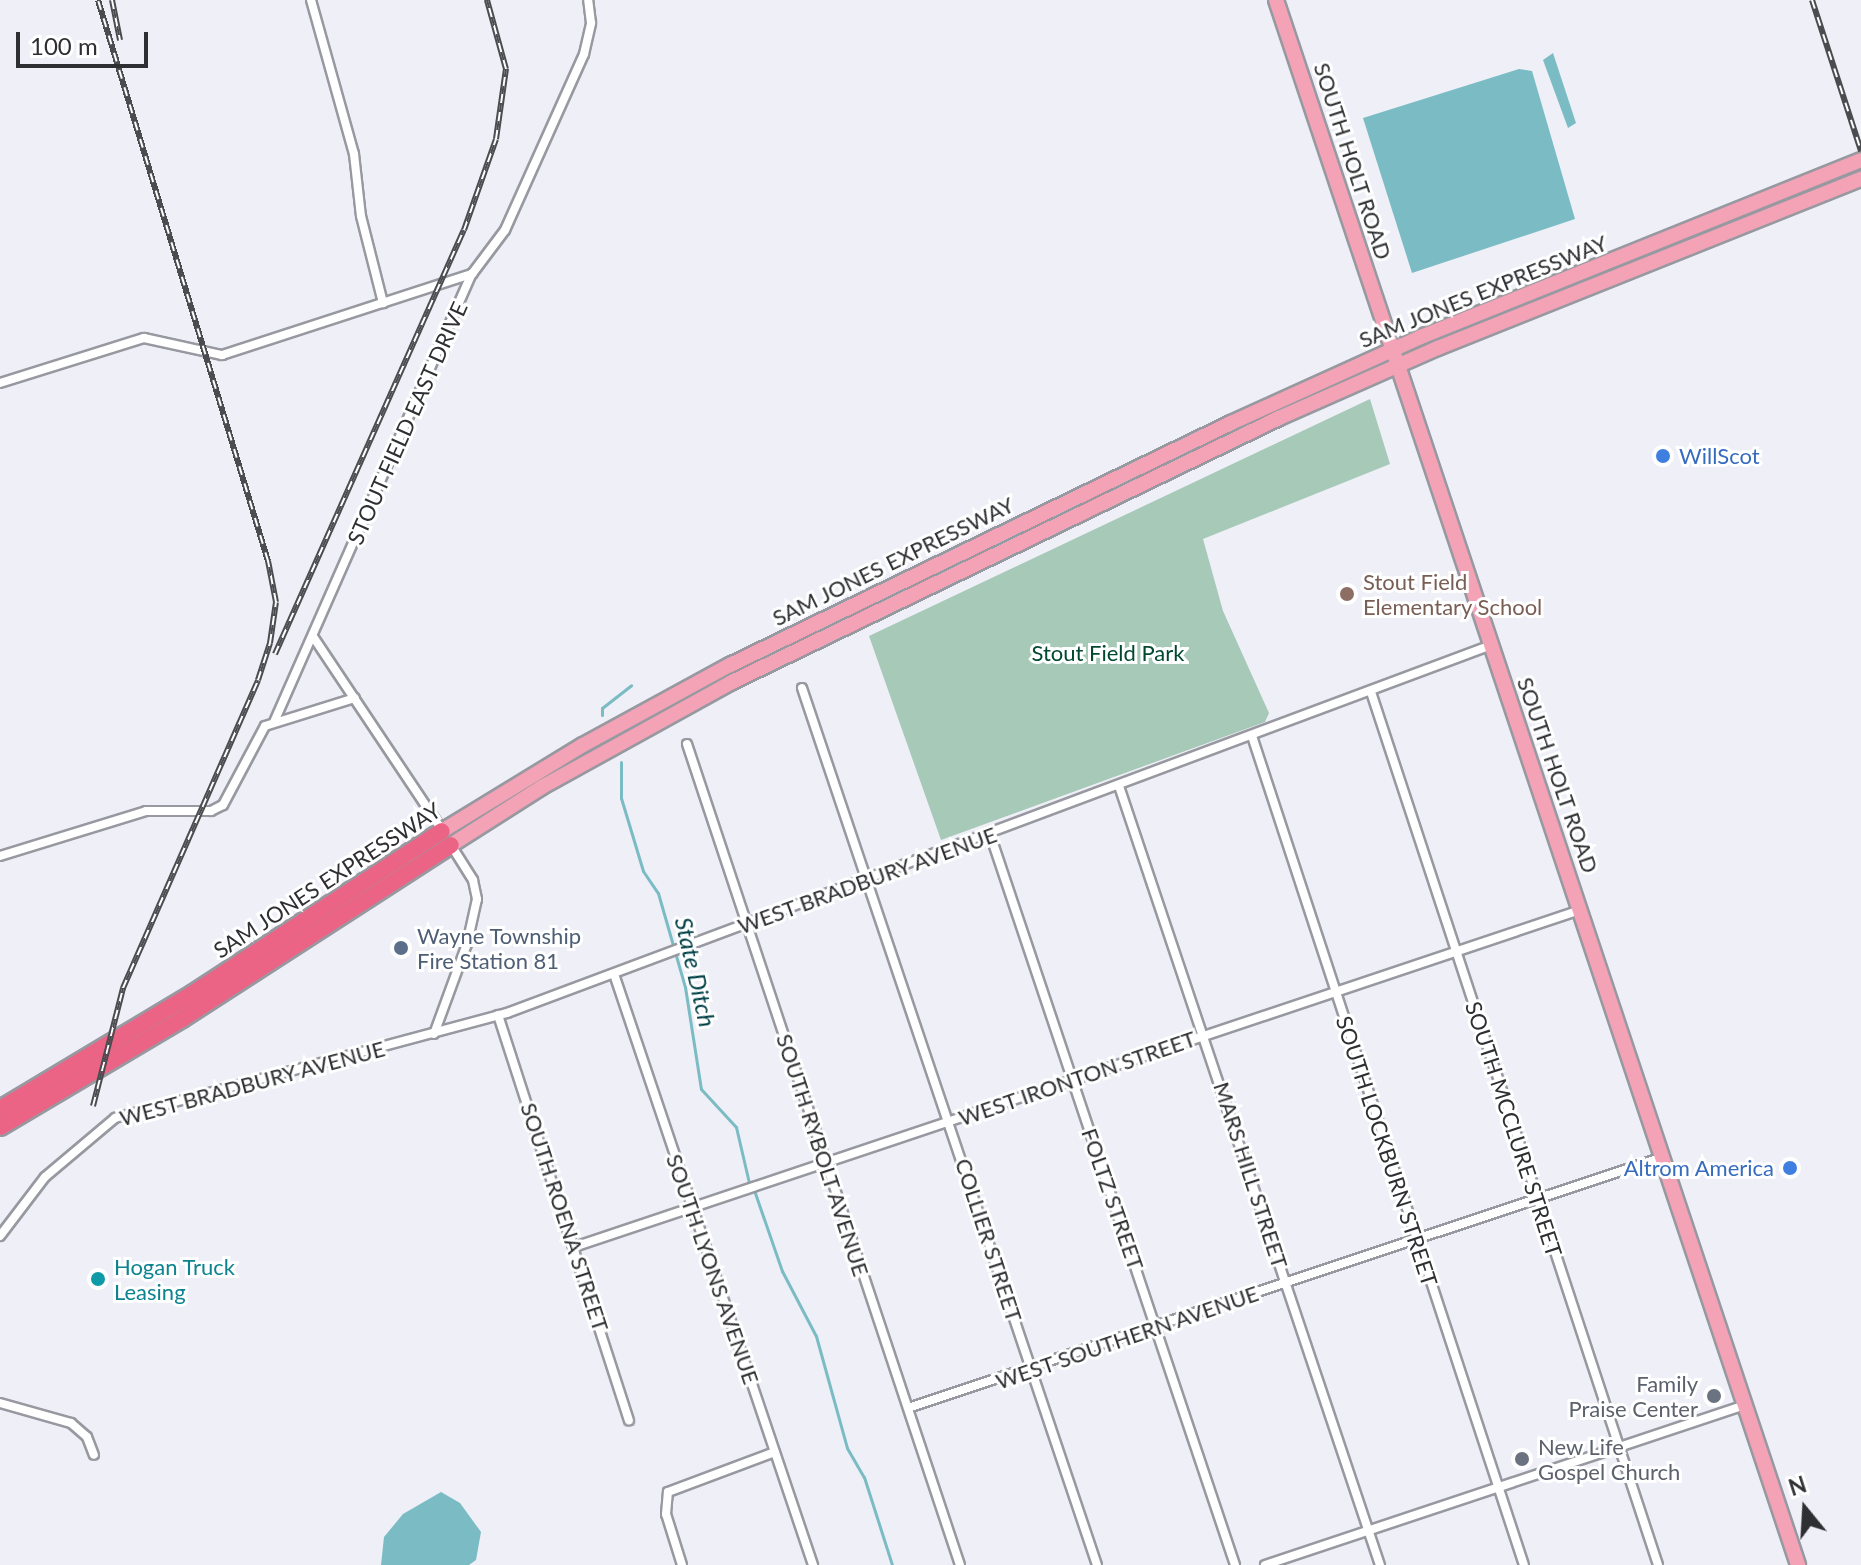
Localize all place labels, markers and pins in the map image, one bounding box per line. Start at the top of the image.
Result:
place label: WillScot [1679,443,1760,469]
marker: WillScot [1654,447,1672,465]
place label: Stout Field Elementary School [1363,568,1543,620]
marker: Stout Field Elementary School [1338,585,1356,603]
place label: Wayne Township Fire Station 81 [417,922,582,974]
marker: Wayne Township Fire Station 81 [392,939,410,957]
place label: Altrom America [1623,1155,1774,1181]
marker: Altrom America [1781,1159,1799,1177]
place label: Hogan Truck Leasing [114,1253,236,1304]
marker: Hogan Truck Leasing [89,1270,107,1288]
place label: Family Praise Center [1569,1370,1698,1422]
marker: Family Praise Center [1705,1387,1723,1405]
place label: New Life Gospel Church [1538,1433,1680,1484]
marker: New Life Gospel Church [1513,1450,1531,1468]

